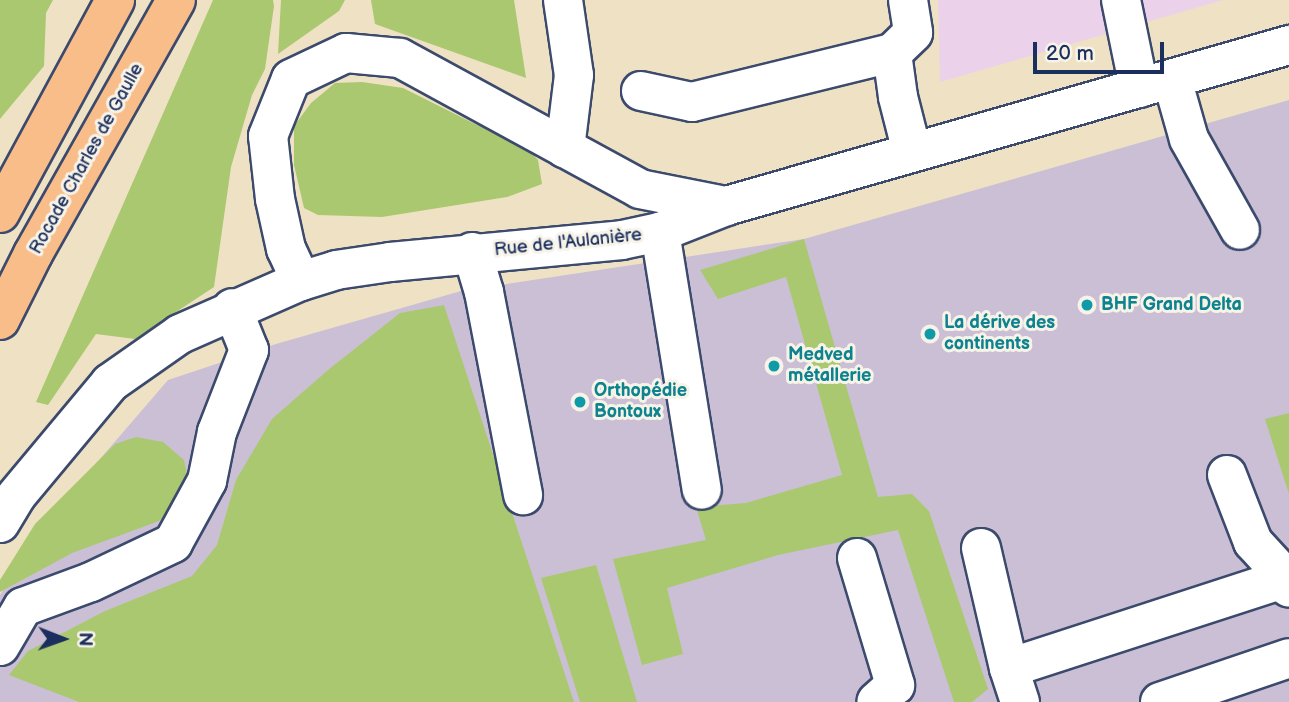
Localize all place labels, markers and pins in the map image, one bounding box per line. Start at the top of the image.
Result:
place label: BHF Grand Delta [1101,294,1242,316]
marker: BHF Grand Delta [1079,297,1095,313]
place label: La dérive des continents [944,313,1055,356]
marker: La dérive des continents [922,326,938,342]
place label: Medved métallerie [788,345,871,388]
marker: Medved métallerie [766,358,782,374]
place label: Orthopédie Bontoux [594,381,687,424]
marker: Orthopédie Bontoux [572,394,588,410]

